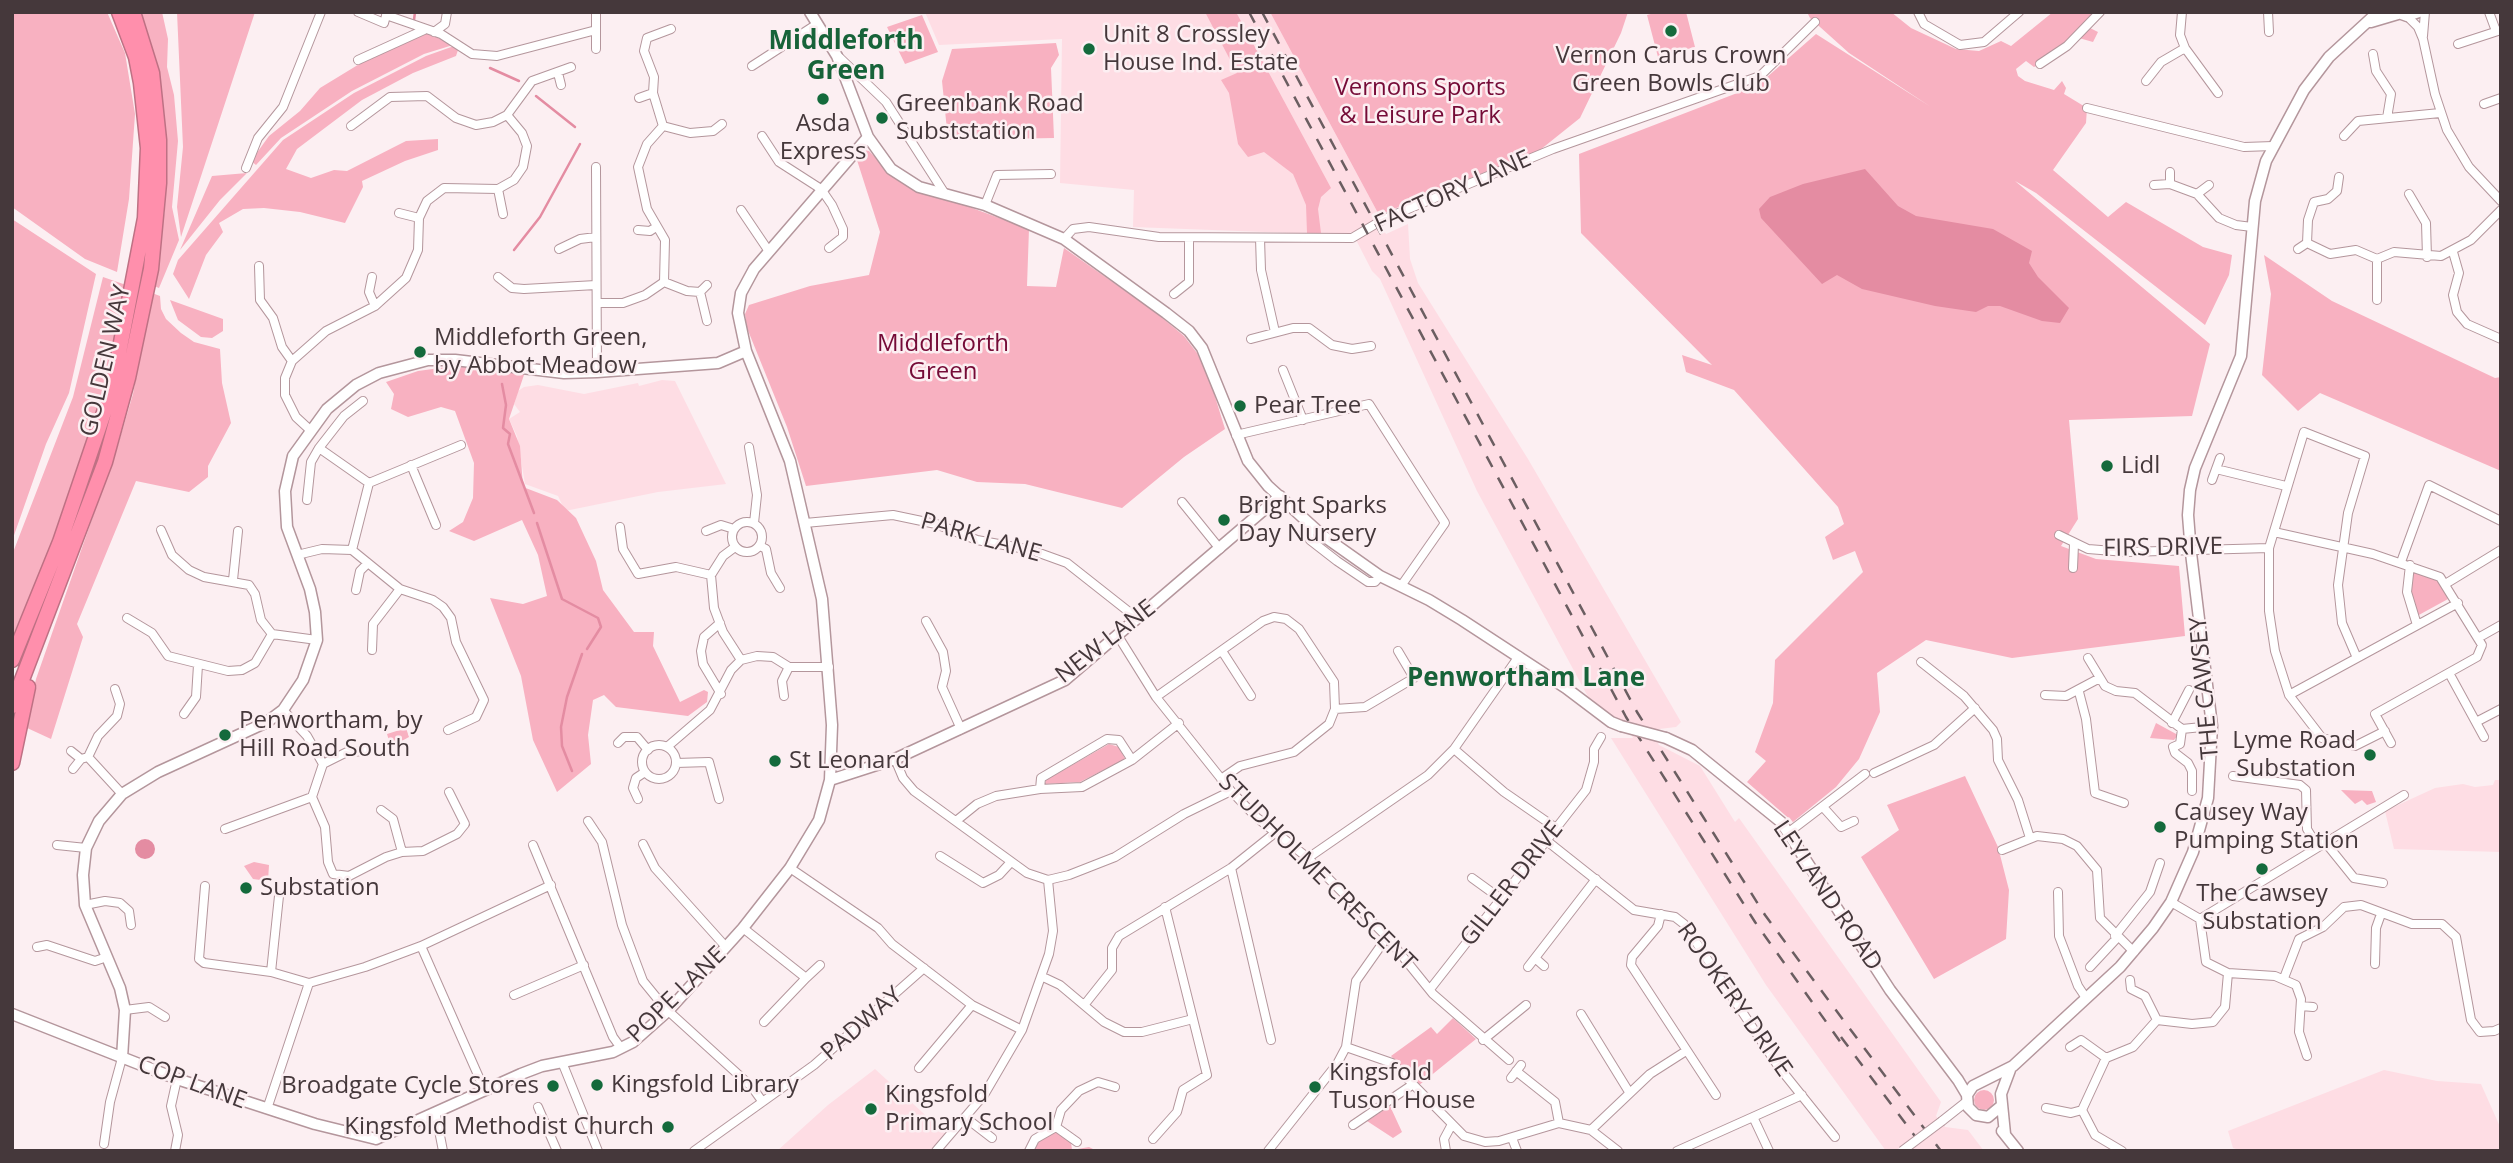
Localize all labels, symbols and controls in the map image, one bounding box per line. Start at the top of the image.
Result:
place label: Unit 8 Crossley House Ind. Estate [1103,21,1298,77]
marker: Vernon Carus Crown Green Bowls Club [1663,23,1679,39]
district label: Middleforth Green [769,26,923,88]
marker: Unit 8 Crossley House Ind. Estate [1081,41,1097,57]
place label: Vernon Carus Crown Green Bowls Club [1555,42,1787,98]
park label: Vernons Sports & Leisure Park [1334,74,1506,130]
place label: Greenbank Road Subststation [896,90,1084,146]
marker: Asda Express [815,91,831,107]
place label: Asda Express [780,110,866,166]
marker: Greenbank Road Subststation [874,110,890,126]
street label: FACTORY LANE [1370,145,1536,239]
street label: GOLDEN WAY [75,283,137,439]
place label: Middleforth Green, by Abbot Meadow [434,324,648,380]
park label: Middleforth Green [877,330,1009,386]
marker: Middleforth Green, by Abbot Meadow [412,344,428,360]
place label: Pear Tree [1254,392,1361,420]
marker: Pear Tree [1232,398,1248,414]
place label: Lidl [2121,452,2160,480]
marker: Lidl [2099,458,2115,474]
place label: Bright Sparks Day Nursery [1238,492,1387,548]
street label: PARK LANE [917,507,1045,569]
marker: Bright Sparks Day Nursery [1216,512,1232,528]
street label: FIRS DRIVE [2103,533,2223,563]
street label: NEW LANE [1050,594,1162,690]
street label: THE CAWSEY [2184,616,2226,760]
district label: Penwortham Lane [1407,663,1645,695]
place label: Penwortham, by Hill Road South [239,707,422,763]
marker: Penwortham, by Hill Road South [217,727,233,743]
place label: Lyme Road Substation [2232,727,2356,783]
place label: St Leonard [789,747,910,775]
marker: Lyme Road Substation [2362,747,2378,763]
marker: St Leonard [767,753,783,769]
street label: STUDHOLME CRESCENT [1212,768,1422,978]
place label: Causey Way Pumping Station [2174,799,2359,855]
street label: GILLER DRIVE [1454,816,1570,952]
street label: LEYLAND ROAD [1766,816,1888,976]
marker: Causey Way Pumping Station [2152,819,2168,835]
marker: The Cawsey Substation [2254,861,2270,877]
place label: Substation [260,874,380,902]
marker: Substation [238,880,254,896]
place label: The Cawsey Substation [2196,880,2328,936]
street label: ROOKERY DRIVE [1670,918,1798,1082]
street label: POPE LANE [622,941,732,1049]
street label: PADWAY [816,981,908,1067]
street label: COP LANE [134,1050,250,1116]
place label: Kingsfold Tuson House [1329,1059,1476,1115]
place label: Kingsfold Library [611,1071,799,1099]
place label: Broadgate Cycle Stores [281,1072,539,1100]
marker: Kingsfold Library [589,1077,605,1093]
marker: Broadgate Cycle Stores [545,1078,561,1094]
marker: Kingsfold Tuson House [1307,1079,1323,1095]
place label: Kingsfold Primary School [885,1081,1053,1137]
marker: Kingsfold Primary School [863,1101,879,1117]
place label: Kingsfold Methodist Church [344,1113,654,1141]
marker: Kingsfold Methodist Church [660,1119,676,1135]

